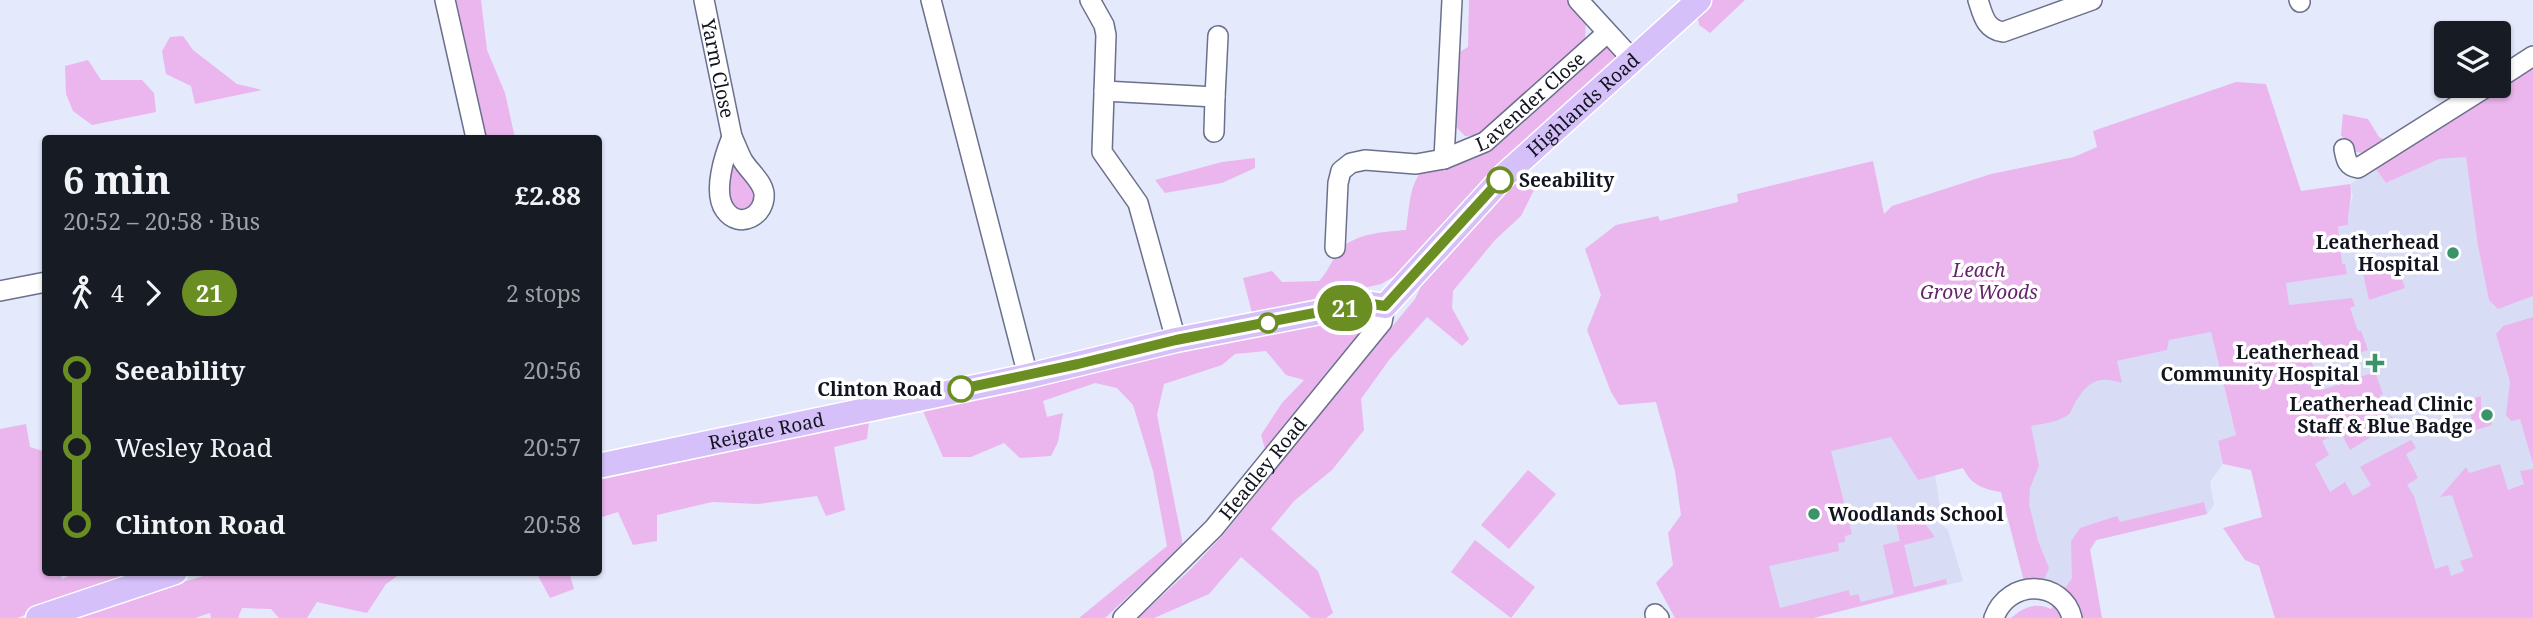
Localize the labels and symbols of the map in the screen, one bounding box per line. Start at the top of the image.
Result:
street label: Yarm Close [695,16,741,120]
street label: Lavender Close [1472,46,1591,157]
street label: Highlands Road [1521,47,1645,162]
marker: Seeability [1487,167,1513,193]
place label: Seeability [1519,167,1614,193]
place label: Leatherhead Hospital [2316,229,2440,277]
marker: Leatherhead Hospital [2445,245,2461,261]
park label: Leach Grove Woods [1920,257,2038,305]
line badge: 21 [1314,285,1376,331]
unlabelled marker [1258,313,1278,333]
place label: Leatherhead Community Hospital [2160,339,2360,387]
marker: Leatherhead Community Hospital [2365,353,2385,373]
place label: Clinton Road [817,376,943,402]
marker: Clinton Road [948,376,974,402]
place label: Leatherhead Clinic Staff & Blue Badge [2289,391,2473,439]
street label: Reigate Road [706,406,827,456]
marker: Leatherhead Clinic Staff & Blue Badge [2479,407,2495,423]
street label: Headley Road [1213,411,1313,525]
place label: Woodlands School [1828,501,2004,527]
marker: Woodlands School [1806,506,1822,522]

